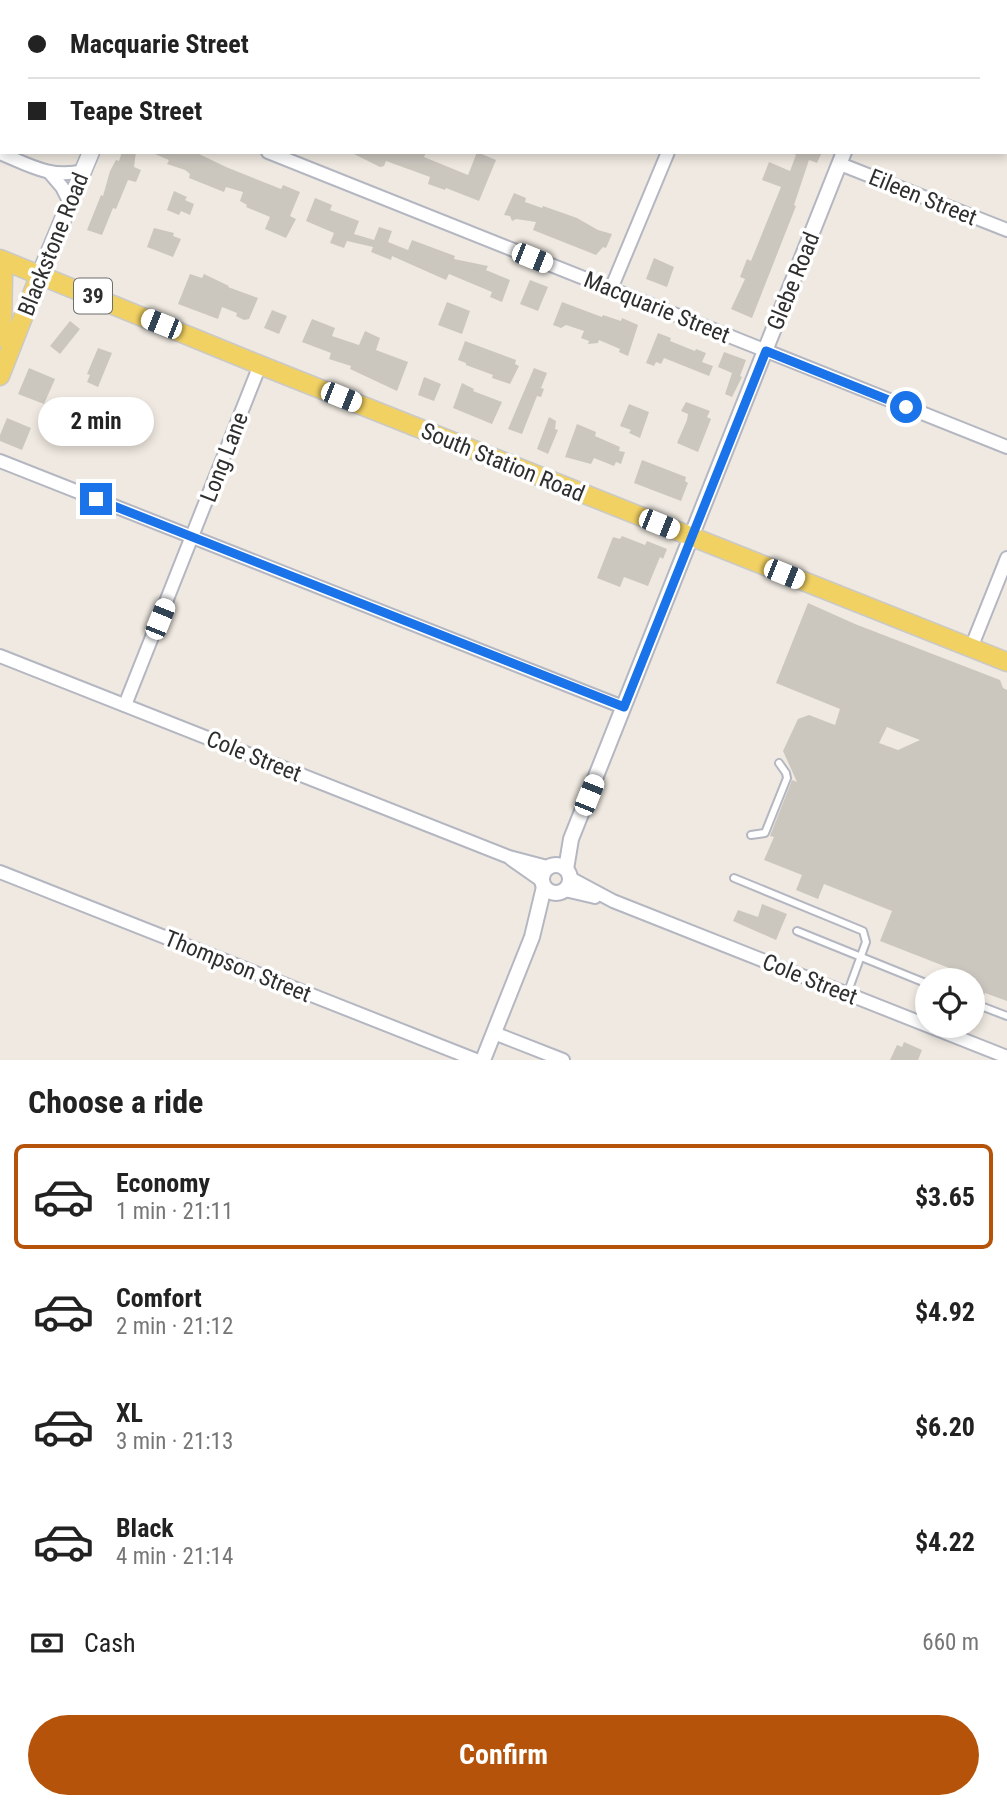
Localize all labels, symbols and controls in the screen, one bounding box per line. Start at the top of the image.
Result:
text: Macquarie Street [70,29,249,59]
text: Teape Street [70,96,202,126]
street label: Eileen Street [865,164,981,231]
street label: Blackstone Road [13,169,94,320]
street label: Glebe Road [762,228,825,334]
car [509,240,556,276]
street label: Macquarie Street [580,266,734,349]
road number: 39 [74,278,112,314]
car [138,306,185,342]
car [318,379,365,415]
route start [890,391,922,423]
callout: 2 min [38,398,154,447]
text: 2 min [70,408,122,435]
street label: Long Lane [195,408,254,506]
street label: South Station Road [417,417,588,508]
route end [80,483,112,515]
car [636,506,683,542]
car [761,556,808,592]
car [143,596,178,642]
street label: Cole Street [202,725,305,788]
car [572,772,607,818]
street label: Thompson Street [161,925,315,1008]
street label: Cole Street [758,948,861,1011]
map controls [915,968,985,1038]
button: locate [915,968,985,1038]
text: Choose a ride [28,1083,203,1121]
icon: car [32,1165,95,1228]
text: Economy [116,1168,210,1198]
text: $3.65 [915,1182,975,1212]
text: 1 min · 21:11 [116,1198,233,1225]
icon: car [32,1280,95,1343]
text: Comfort [116,1283,202,1313]
text: $4.92 [915,1297,975,1327]
text: 2 min · 21:12 [116,1313,233,1340]
icon: car [32,1395,95,1458]
text: XL [116,1398,143,1428]
text: $6.20 [915,1412,975,1442]
text: 3 min · 21:13 [116,1428,233,1455]
icon: car [32,1510,95,1573]
text: Black [116,1513,174,1543]
text: $4.22 [915,1527,975,1557]
text: 4 min · 21:14 [116,1543,233,1570]
icon: cash [28,1624,66,1662]
text: Cash [84,1628,136,1658]
text: 660 m [922,1629,979,1656]
button: Confirm [28,1715,979,1795]

